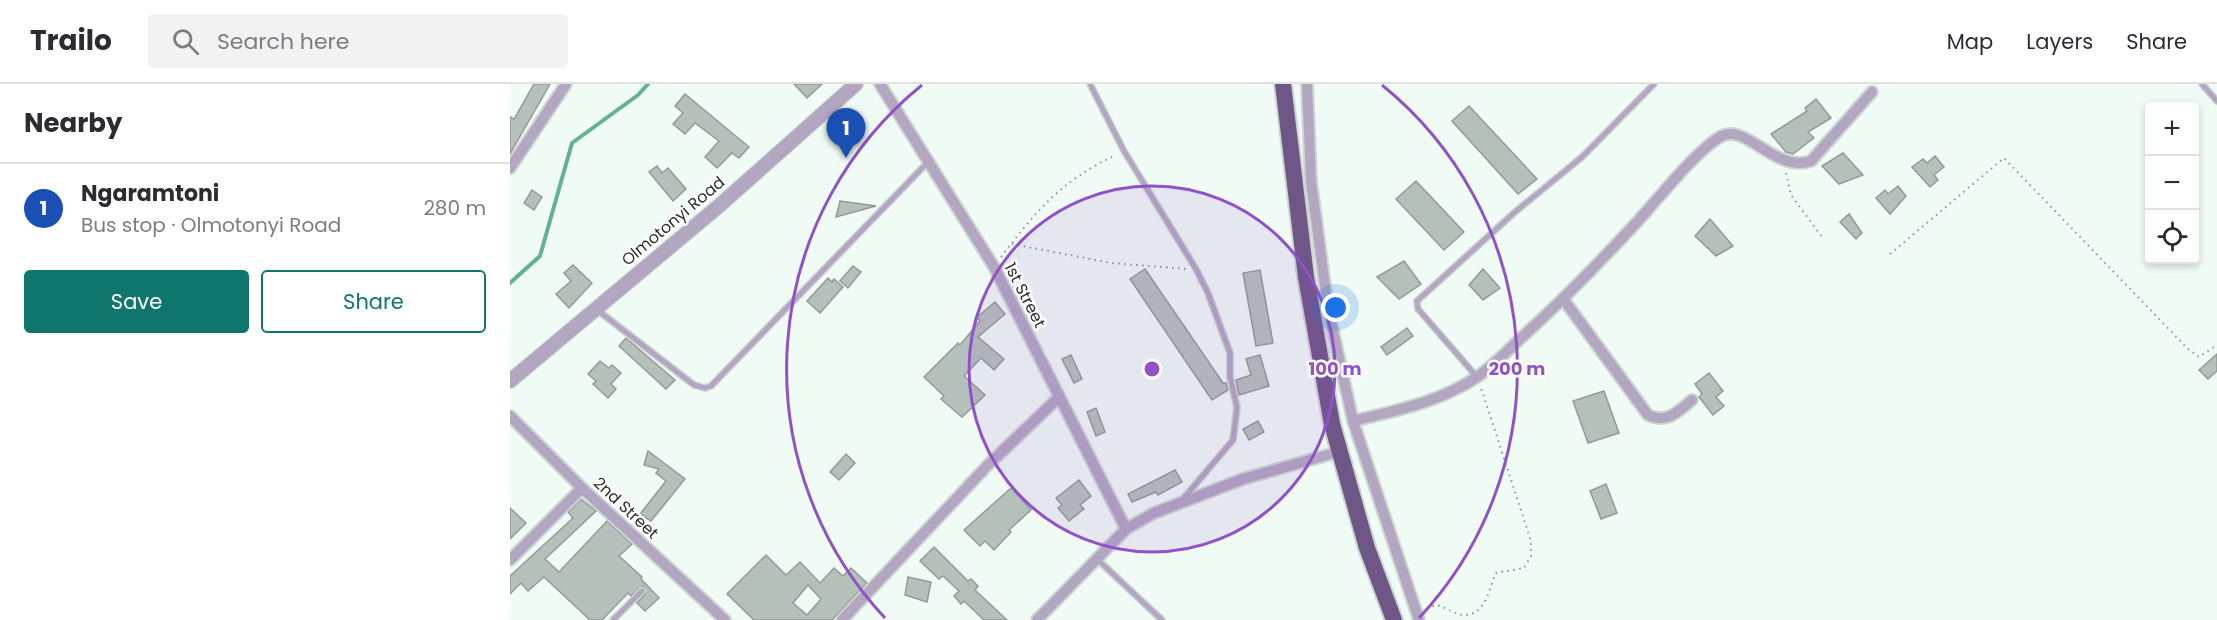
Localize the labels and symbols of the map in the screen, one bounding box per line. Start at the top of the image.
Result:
pin: 1 [826,109,866,158]
street label: Olmotonyi Road [616,171,730,271]
street label: 1st Street [999,258,1051,332]
your location [1321,293,1350,322]
text: 100 m [1308,356,1362,381]
text: 200 m [1489,356,1545,381]
centre of rings [1142,359,1162,379]
street label: 2nd Street [588,472,664,544]

